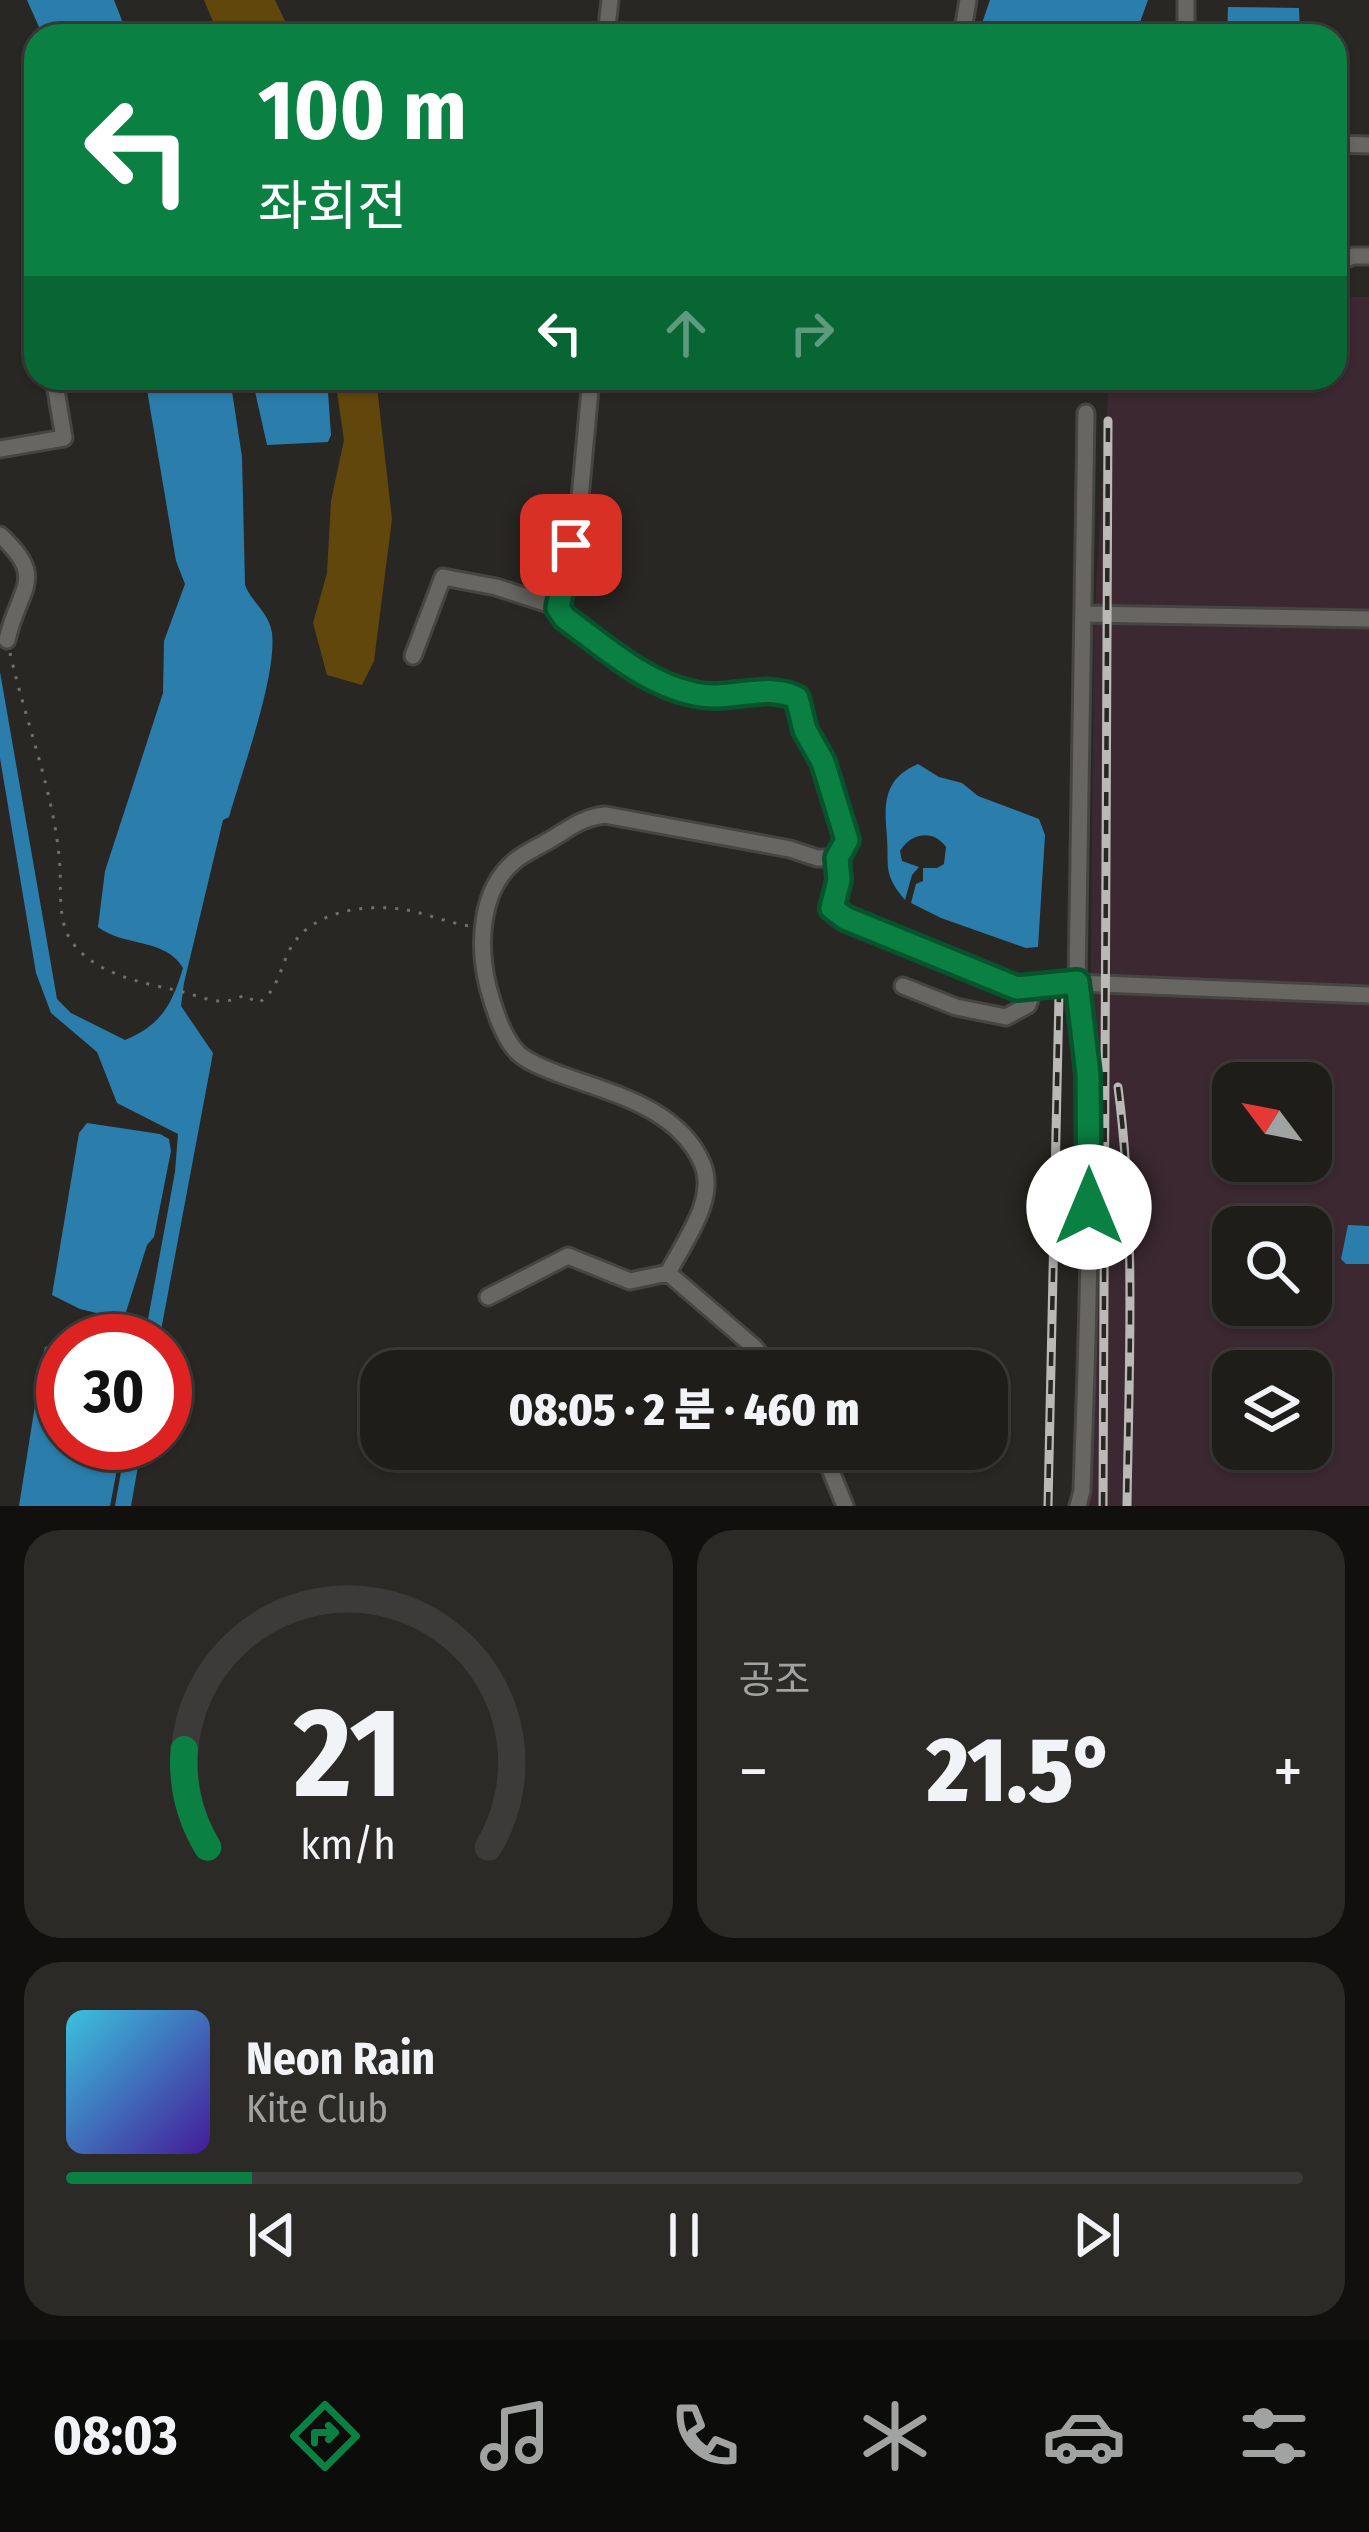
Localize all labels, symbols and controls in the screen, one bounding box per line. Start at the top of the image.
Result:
text: 100 m [258,60,467,161]
icon: left [60,72,216,228]
text: 좌회전 [258,175,407,239]
icon: left [527,300,593,366]
icon: ahead [653,300,719,366]
icon: right [779,300,845,366]
pin [520,494,622,596]
icon: arrive [538,512,604,578]
north arrow [1212,1062,1332,1182]
map controls [1212,1062,1332,1470]
position arrow [1026,1144,1152,1270]
button: search [1212,1206,1332,1326]
speed limit sign: 30 [36,1314,192,1470]
button: layers [1212,1350,1332,1470]
text: 08:05 · 2 분 · 460 m [508,1383,860,1437]
text: 공조 [739,1657,810,1703]
text: 21 [293,1679,402,1829]
text: 21.5° [927,1717,1114,1825]
text: − [739,1732,768,1811]
text: + [1273,1732,1303,1811]
text: km/h [300,1819,396,1870]
text: Neon Rain [246,2032,435,2086]
text: Kite Club [246,2086,388,2132]
icon: previous [239,2202,305,2268]
icon: pause [651,2202,717,2268]
icon: next [1064,2202,1130,2268]
icon: directions [283,2394,367,2478]
icon: music [473,2394,557,2478]
icon: phone [663,2394,747,2478]
icon: climate [853,2394,937,2478]
icon: car [1042,2394,1126,2478]
icon: filters [1232,2394,1316,2478]
text: 08:03 [53,2404,178,2468]

